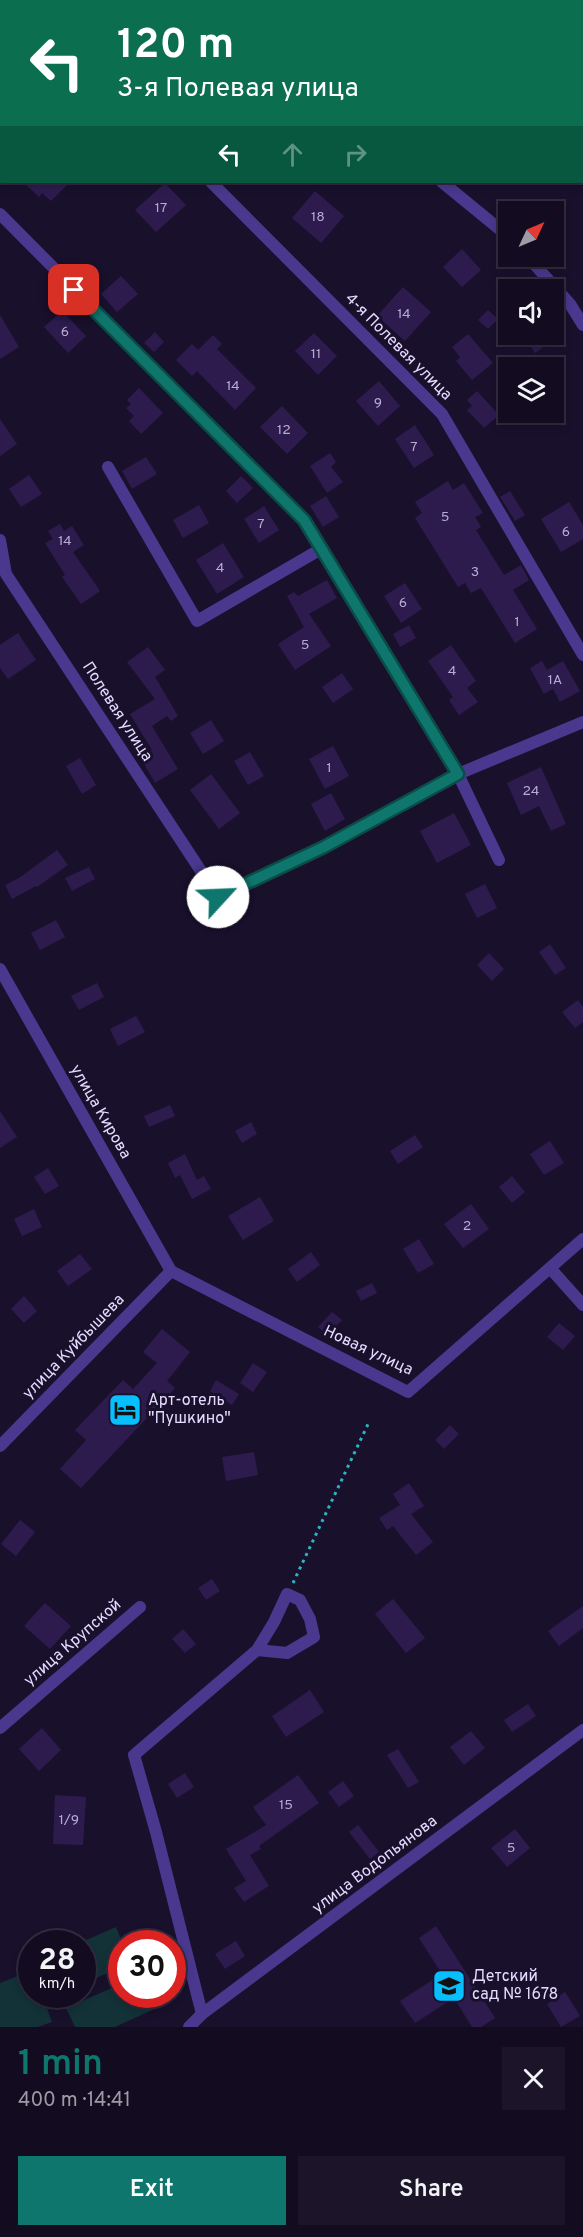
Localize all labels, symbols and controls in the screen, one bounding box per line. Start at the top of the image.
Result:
text: 120 m [117,20,234,73]
icon: left [18,24,96,102]
text: 3-я Полевая улица [117,72,359,106]
icon: left [213,138,246,171]
icon: ahead [276,138,309,171]
icon: right [339,138,372,171]
house number: 17 [155,200,167,217]
north arrow [498,201,564,267]
map controls [498,201,564,423]
house number: 18 [311,209,325,226]
pin [48,264,99,315]
icon: arrive [57,273,90,306]
button: sound [498,279,564,345]
street label: 4-я Полевая улица [340,289,456,405]
house number: 14 [397,306,411,323]
house number: 6 [61,324,69,341]
house number: 11 [311,346,321,363]
button: layers [498,357,564,423]
house number: 14 [226,378,240,395]
house number: 9 [374,395,382,412]
house number: 12 [277,422,291,439]
house number: 7 [410,439,418,456]
house number: 5 [441,509,449,526]
house number: 7 [257,516,265,533]
house number: 6 [562,524,570,541]
house number: 14 [58,533,72,550]
house number: 4 [216,560,224,577]
house number: 3 [471,564,479,581]
house number: 6 [399,595,407,612]
house number: 1 [514,614,520,631]
house number: 5 [301,637,309,654]
street label: Полевая улица [77,658,157,766]
house number: 4 [448,663,456,680]
house number: 1А [548,672,562,689]
house number: 1 [326,760,332,777]
house number: 24 [522,783,540,800]
position arrow [186,865,250,929]
street label: улица Кирова [65,1061,135,1163]
house number: 2 [463,1218,471,1235]
street label: улица Куйбышева [19,1290,129,1404]
street label: Новая улица [320,1322,416,1380]
place label: Арт-отель "Пушкино" [148,1391,231,1429]
hotel icon: Арт-отель "Пушкино" [107,1392,143,1428]
street label: улица Крупской [20,1595,126,1691]
house number: 15 [279,1797,293,1814]
street label: улица Водопьянова [308,1811,442,1919]
house number: 1/9 [59,1812,79,1829]
house number: 5 [507,1840,515,1857]
speed limit sign: 30 [108,1930,186,2008]
text: 28 [38,1943,76,1980]
place label: Детский сад № 1678 [472,1967,558,2005]
school or university icon: Детский сад № 1678 [431,1968,467,2004]
text: km/h [39,1975,75,1994]
text: 1 min [18,2042,103,2088]
button: close [502,2047,565,2110]
text: 400 m · 14:41 [18,2088,131,2114]
button: Exit [18,2156,286,2225]
button: Share [298,2156,565,2225]

